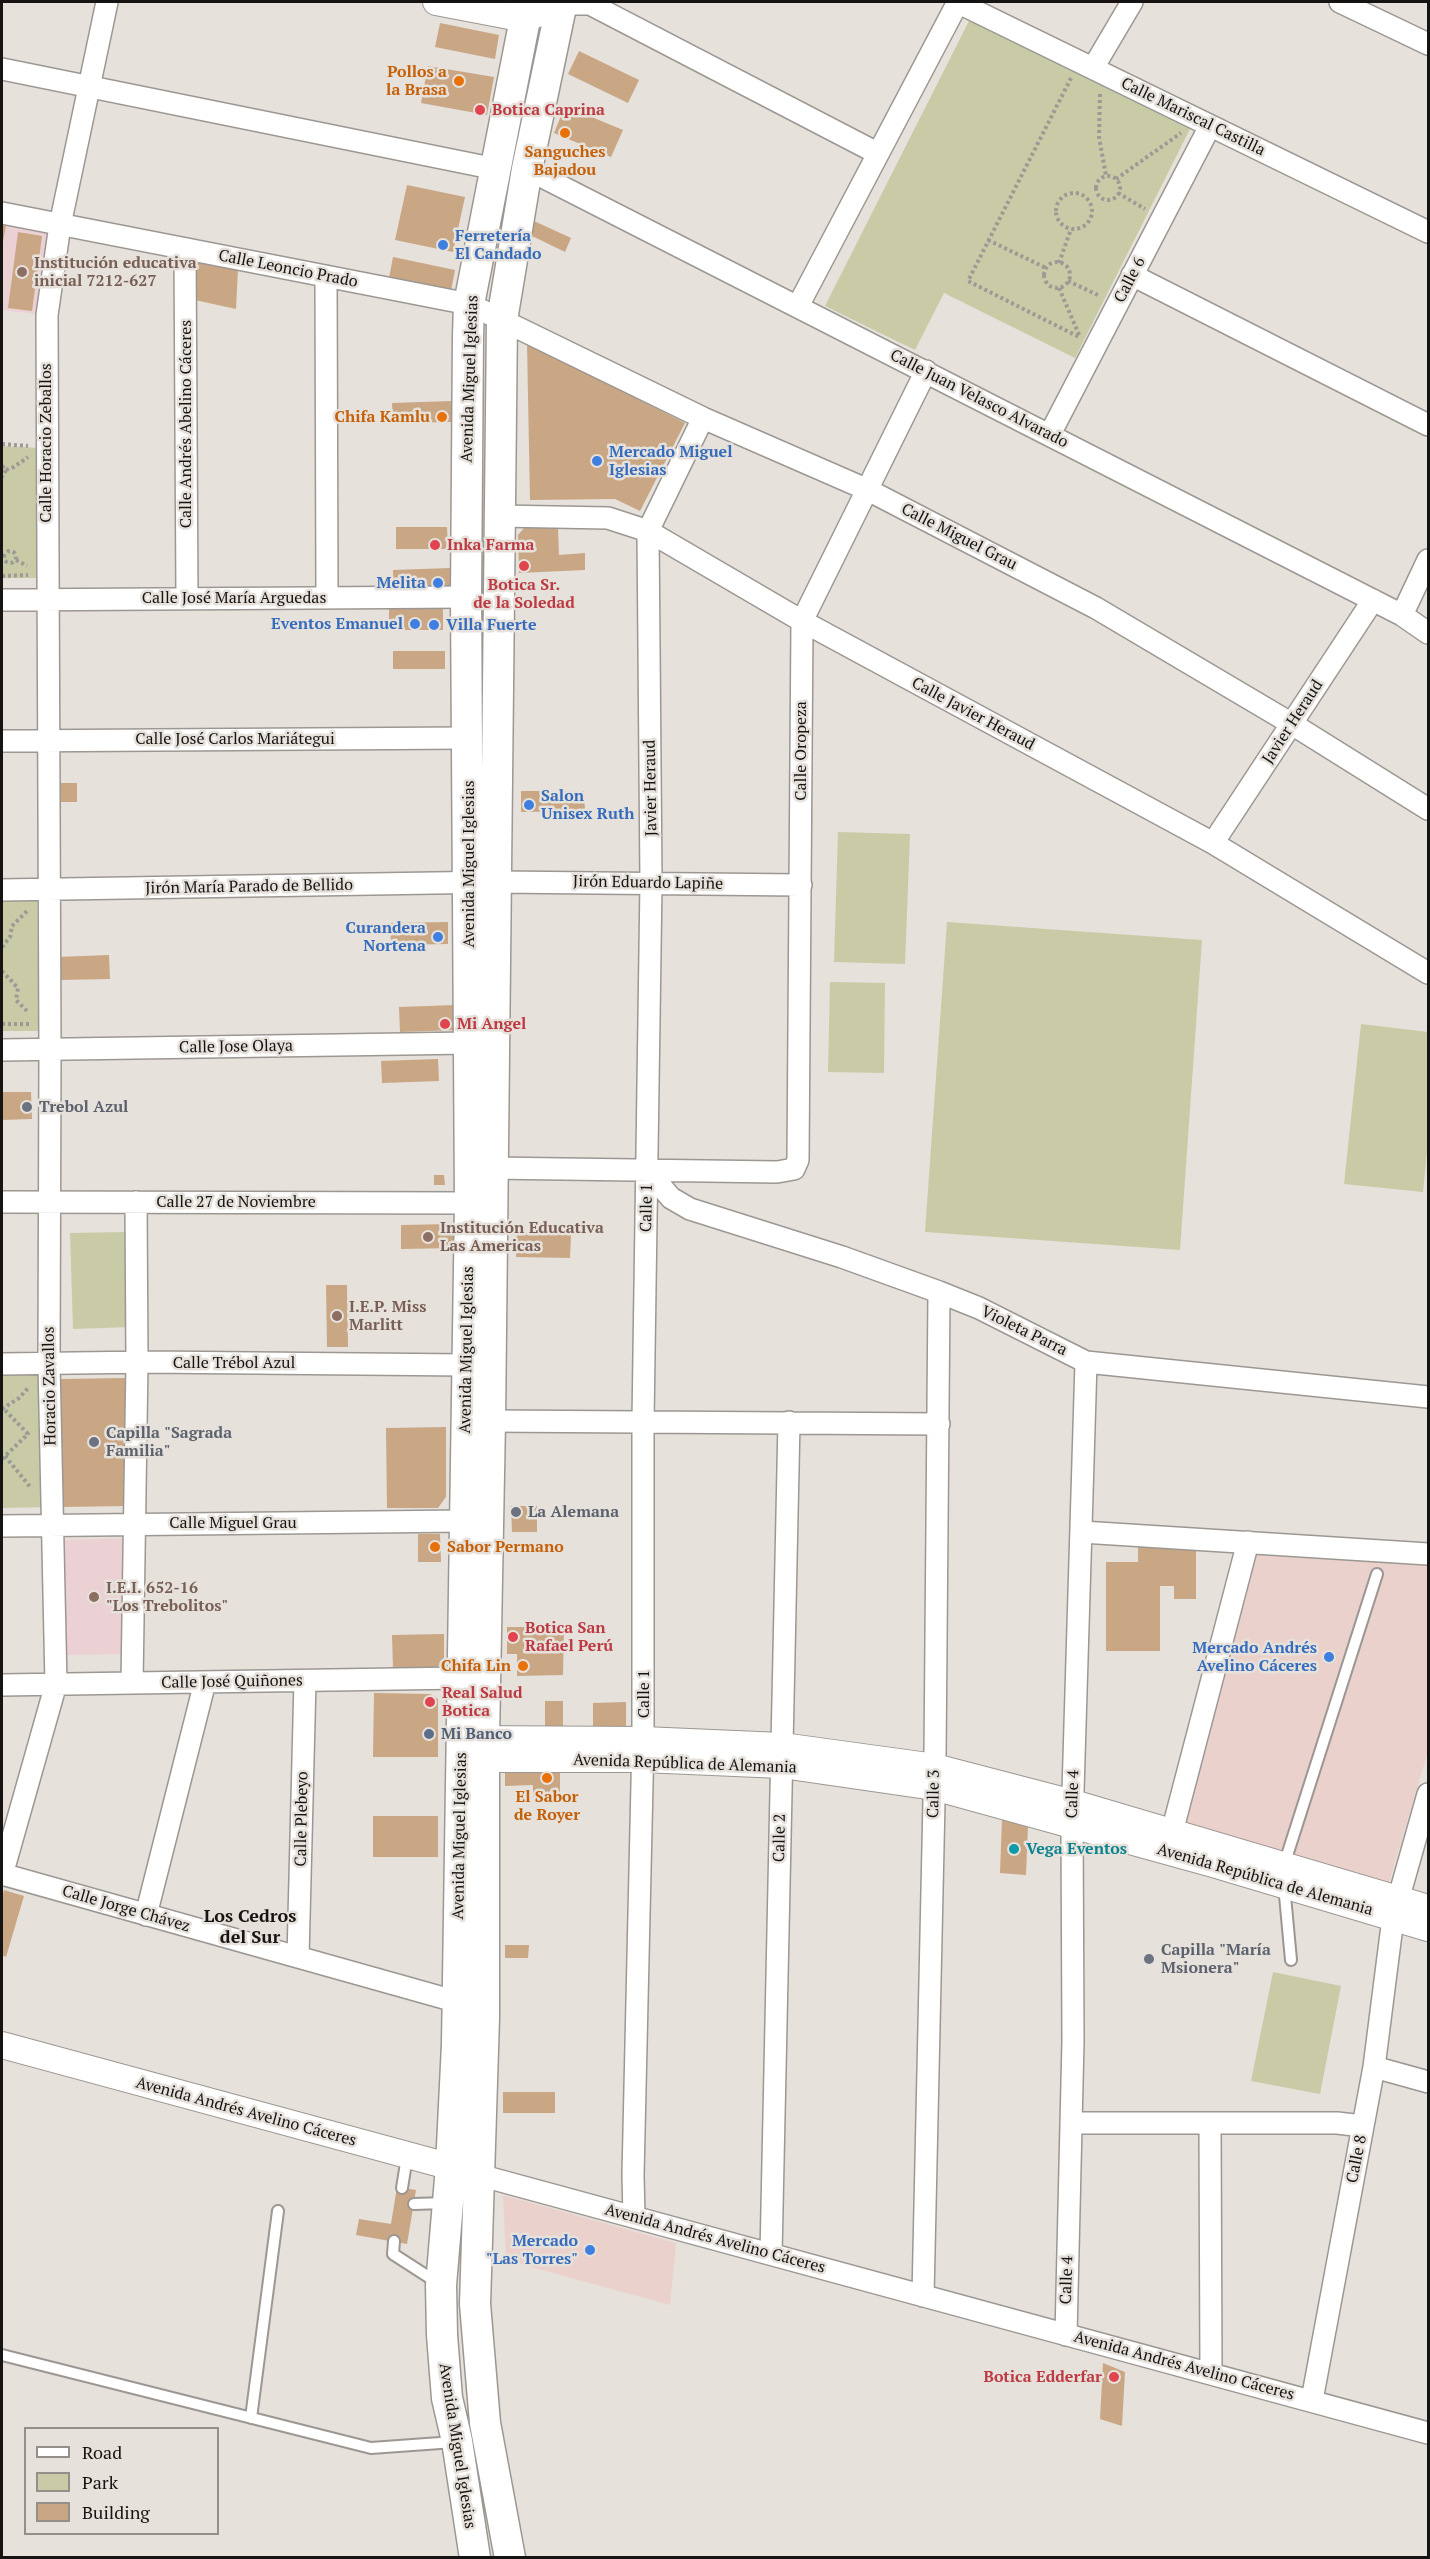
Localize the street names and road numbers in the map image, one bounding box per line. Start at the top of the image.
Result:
street label: Calle Mariscal Castilla [1118,74,1268,160]
street label: Calle Leoncio Prado [217,246,359,292]
street label: Calle 6 [1110,254,1150,306]
street label: Avenida Miguel Iglesias [457,295,483,463]
street label: Calle Andrés Abelino Cáceres [176,320,196,528]
street label: Calle Juan Velasco Alvarado [887,346,1071,452]
street label: Calle Horacio Zeballos [36,363,56,523]
street label: Calle Miguel Grau [898,500,1020,574]
street label: Calle José María Arguedas [142,588,326,608]
street label: Calle Javier Heraud [908,673,1038,755]
street label: Javier Heraud [1259,676,1327,768]
street label: Calle Oropeza [791,701,811,801]
street label: Calle José Carlos Mariátegui [135,729,335,749]
street label: Javier Heraud [641,740,661,836]
street label: Avenida Miguel Iglesias [459,780,479,948]
street label: Jirón Eduardo Lapiñe [573,872,723,894]
street label: Jirón María Parado de Bellido [145,876,353,898]
street label: Calle Jose Olaya [179,1036,293,1058]
street label: Calle 1 [637,1184,657,1232]
street label: Calle 27 de Noviembre [156,1192,316,1212]
street label: Avenida Miguel Iglesias [456,1266,478,1434]
street label: Violeta Parra [978,1302,1070,1360]
street label: Horacio Zavallos [39,1326,61,1446]
street label: Calle Trébol Azul [173,1353,295,1373]
street label: Calle Miguel Grau [169,1513,297,1533]
street label: Calle 1 [634,1670,654,1718]
street label: Calle José Quiñones [161,1671,303,1693]
street label: Avenida República de Alemania [573,1751,797,1777]
street label: Avenida Miguel Iglesias [449,1752,471,1920]
street label: Calle 4 [1063,1769,1083,1819]
street label: Calle 3 [924,1770,944,1818]
street label: Calle Plebeyo [292,1771,312,1867]
street label: Calle 2 [770,1814,790,1862]
street label: Avenida República de Alemania [1155,1840,1375,1920]
street label: Calle Jorge Chávez [60,1882,192,1936]
street label: Avenida Andrés Avelino Cáceres [134,2073,358,2151]
street label: Calle 8 [1343,2133,1371,2185]
street label: Avenida Andrés Avelino Cáceres [603,2200,827,2278]
street label: Calle 4 [1057,2255,1077,2305]
street label: Avenida Andrés Avelino Cáceres [1072,2327,1296,2405]
street label: Avenida Miguel Iglesias [434,2362,480,2530]

